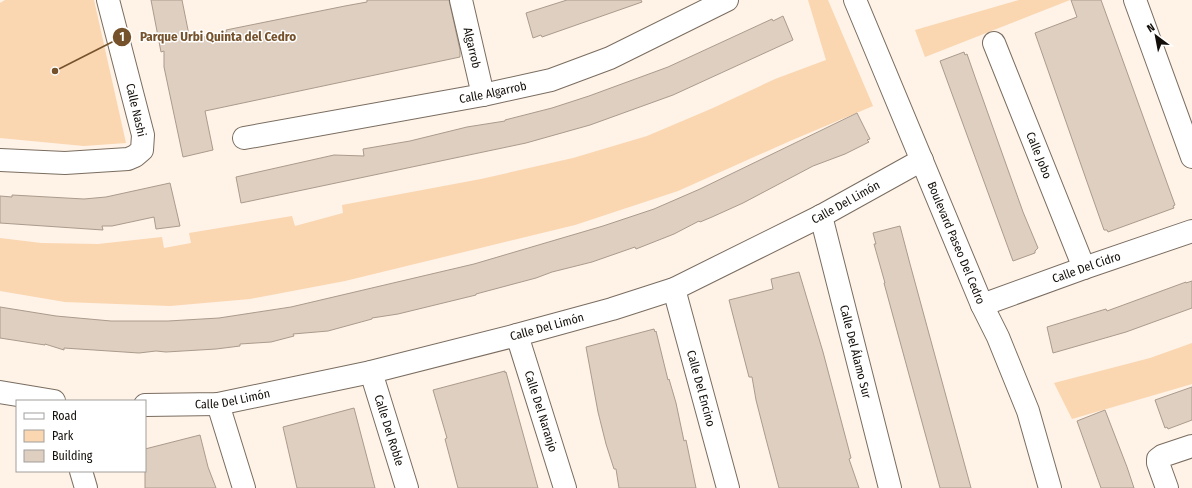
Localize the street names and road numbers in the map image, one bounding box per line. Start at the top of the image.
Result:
street label: Algarrob [461,26,484,70]
street label: Calle Algarrob [458,79,528,106]
street label: Calle Nashi [123,82,149,138]
street label: Calle Jobo [1023,130,1055,181]
street label: Calle Del Limón [809,178,882,227]
street label: Boulevard Paseo Del Cedro [924,179,988,306]
street label: Calle Del Cidro [1050,249,1122,286]
street label: Calle Del Álamo Sur [837,304,874,401]
street label: Calle Del Limón [509,310,585,343]
street label: Calle Del Encino [684,349,718,428]
street label: Calle Del Naranjo [522,369,560,454]
street label: Calle Del Limón [195,386,271,411]
street label: Calle Del Roble [371,393,407,468]

